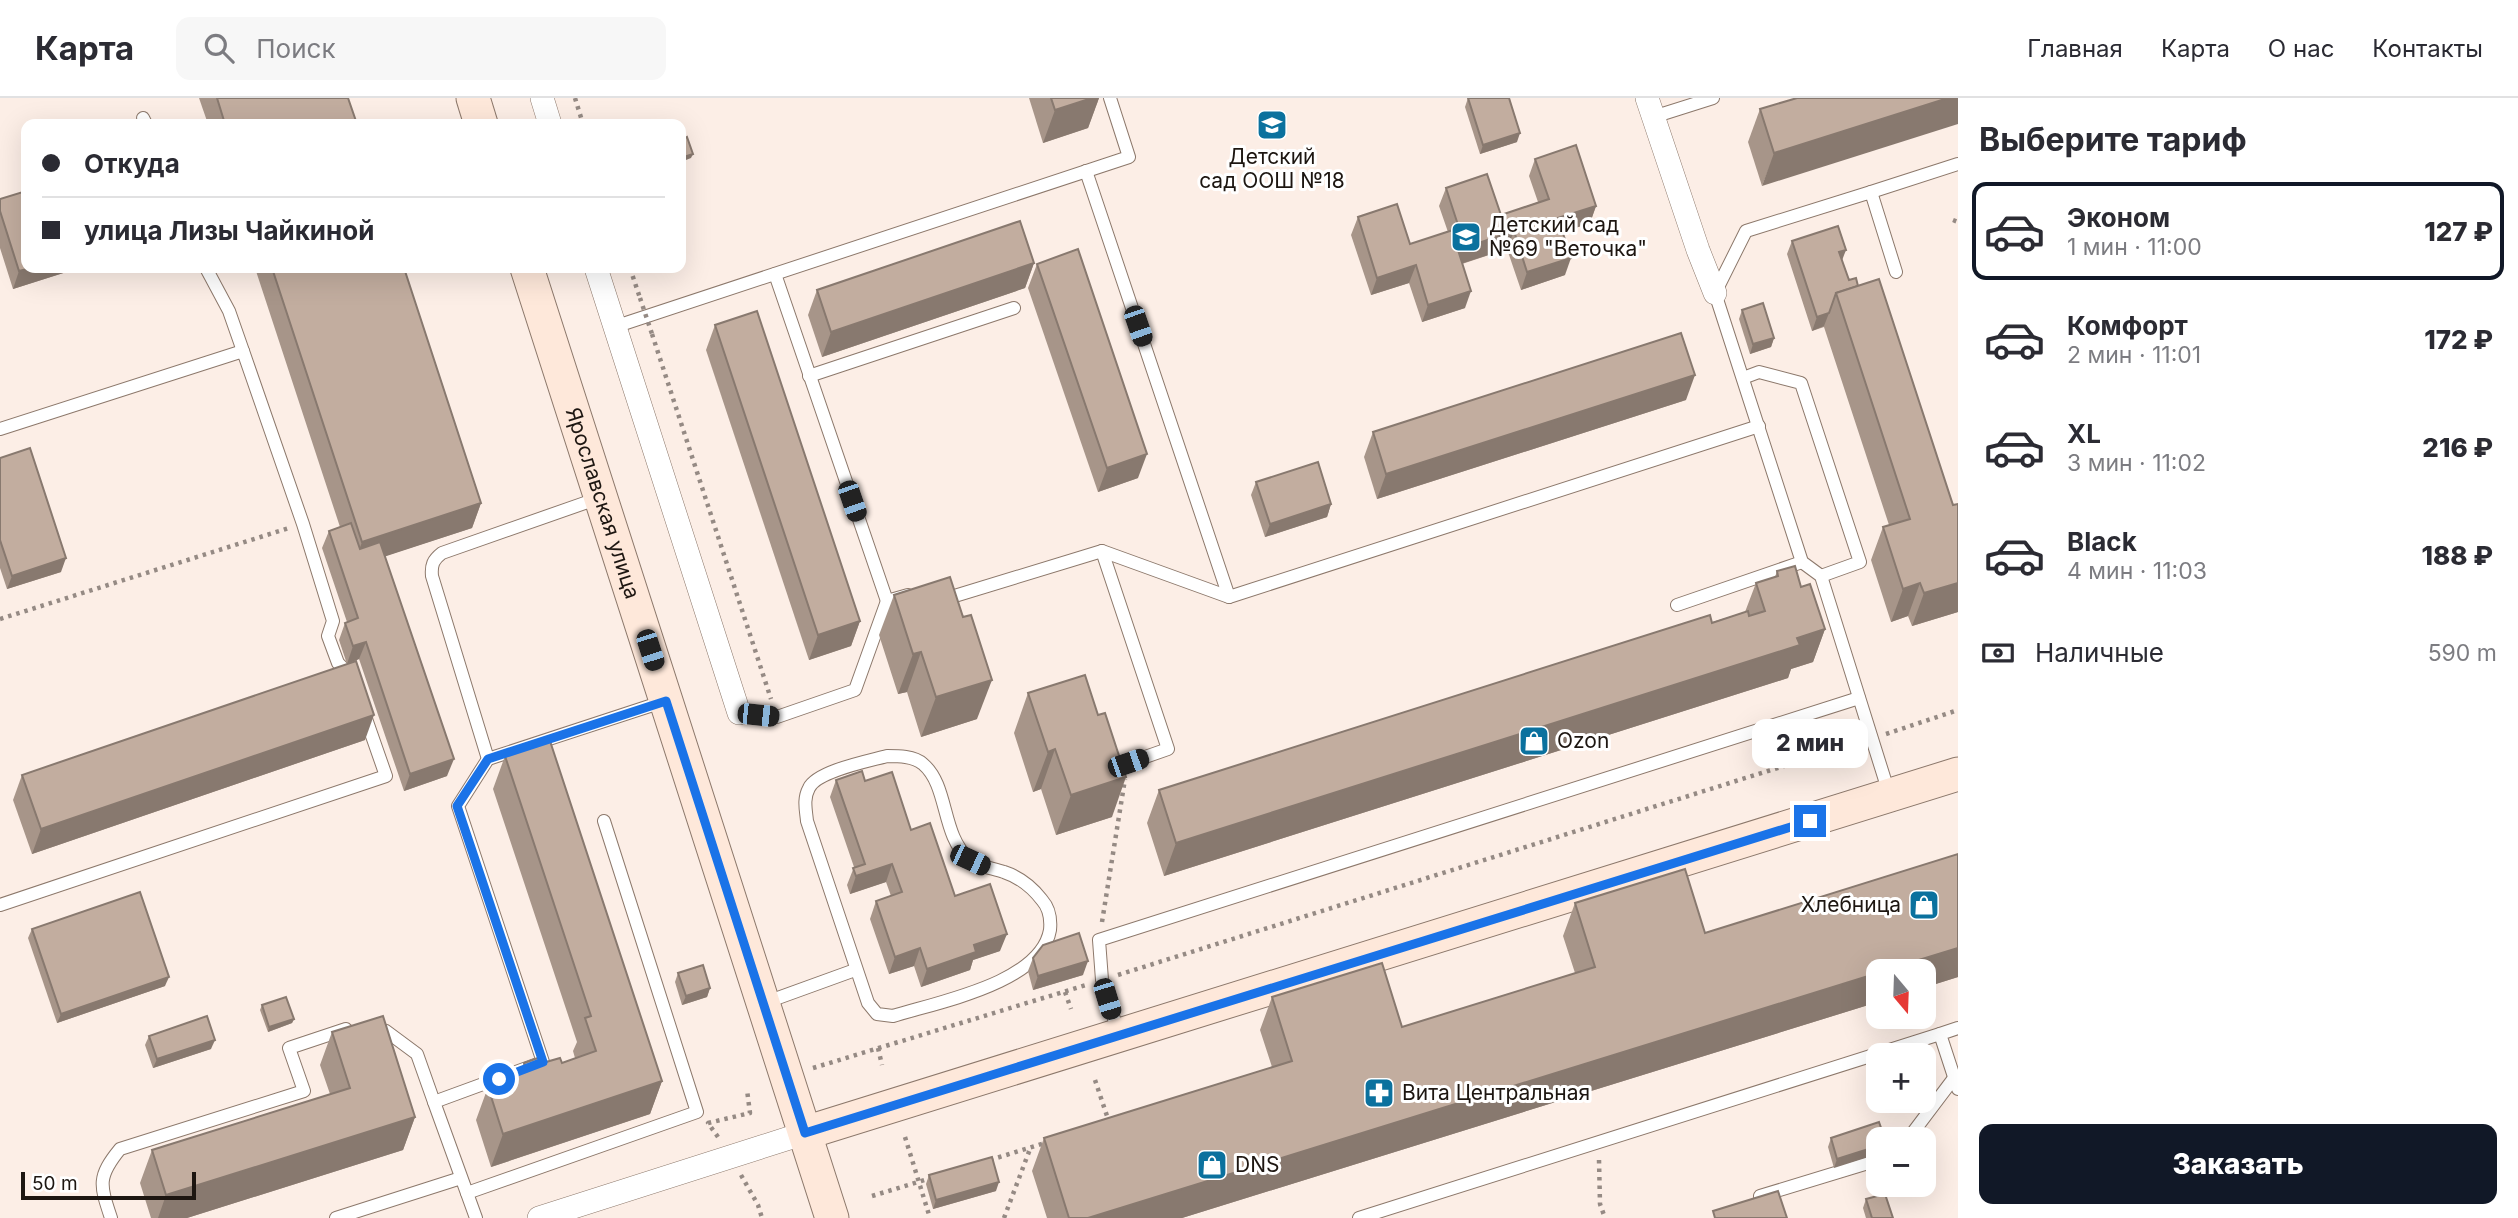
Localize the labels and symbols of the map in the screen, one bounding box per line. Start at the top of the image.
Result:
school or university icon: Детский сад ООШ №18 [1255,108,1289,142]
place label: Детский сад ООШ №18 [1199,144,1345,193]
place label: Детский сад №69 "Веточка" [1489,212,1647,261]
school or university icon: Детский сад №69 "Веточка" [1449,220,1483,254]
car [1122,303,1155,349]
street label: Ярославская улица [561,404,645,602]
car [836,478,869,524]
car [634,627,667,673]
car [737,702,780,728]
callout: 2 мин [1752,720,1868,768]
shop icon: Ozon [1517,724,1551,758]
place label: Ozon [1557,728,1609,753]
car [1105,746,1152,780]
route end [1794,805,1826,837]
car [947,842,994,878]
shop icon: Хлебница [1907,888,1941,922]
place label: Хлебница [1801,892,1901,917]
north arrow [1866,959,1936,1029]
car [1091,976,1124,1022]
route start [483,1063,515,1095]
pharmacy icon: Вита Центральная [1362,1076,1396,1110]
place label: Вита Центральная [1402,1080,1590,1105]
shop icon: DNS [1195,1148,1229,1182]
place label: DNS [1235,1152,1279,1177]
scale bar [21,1169,196,1201]

